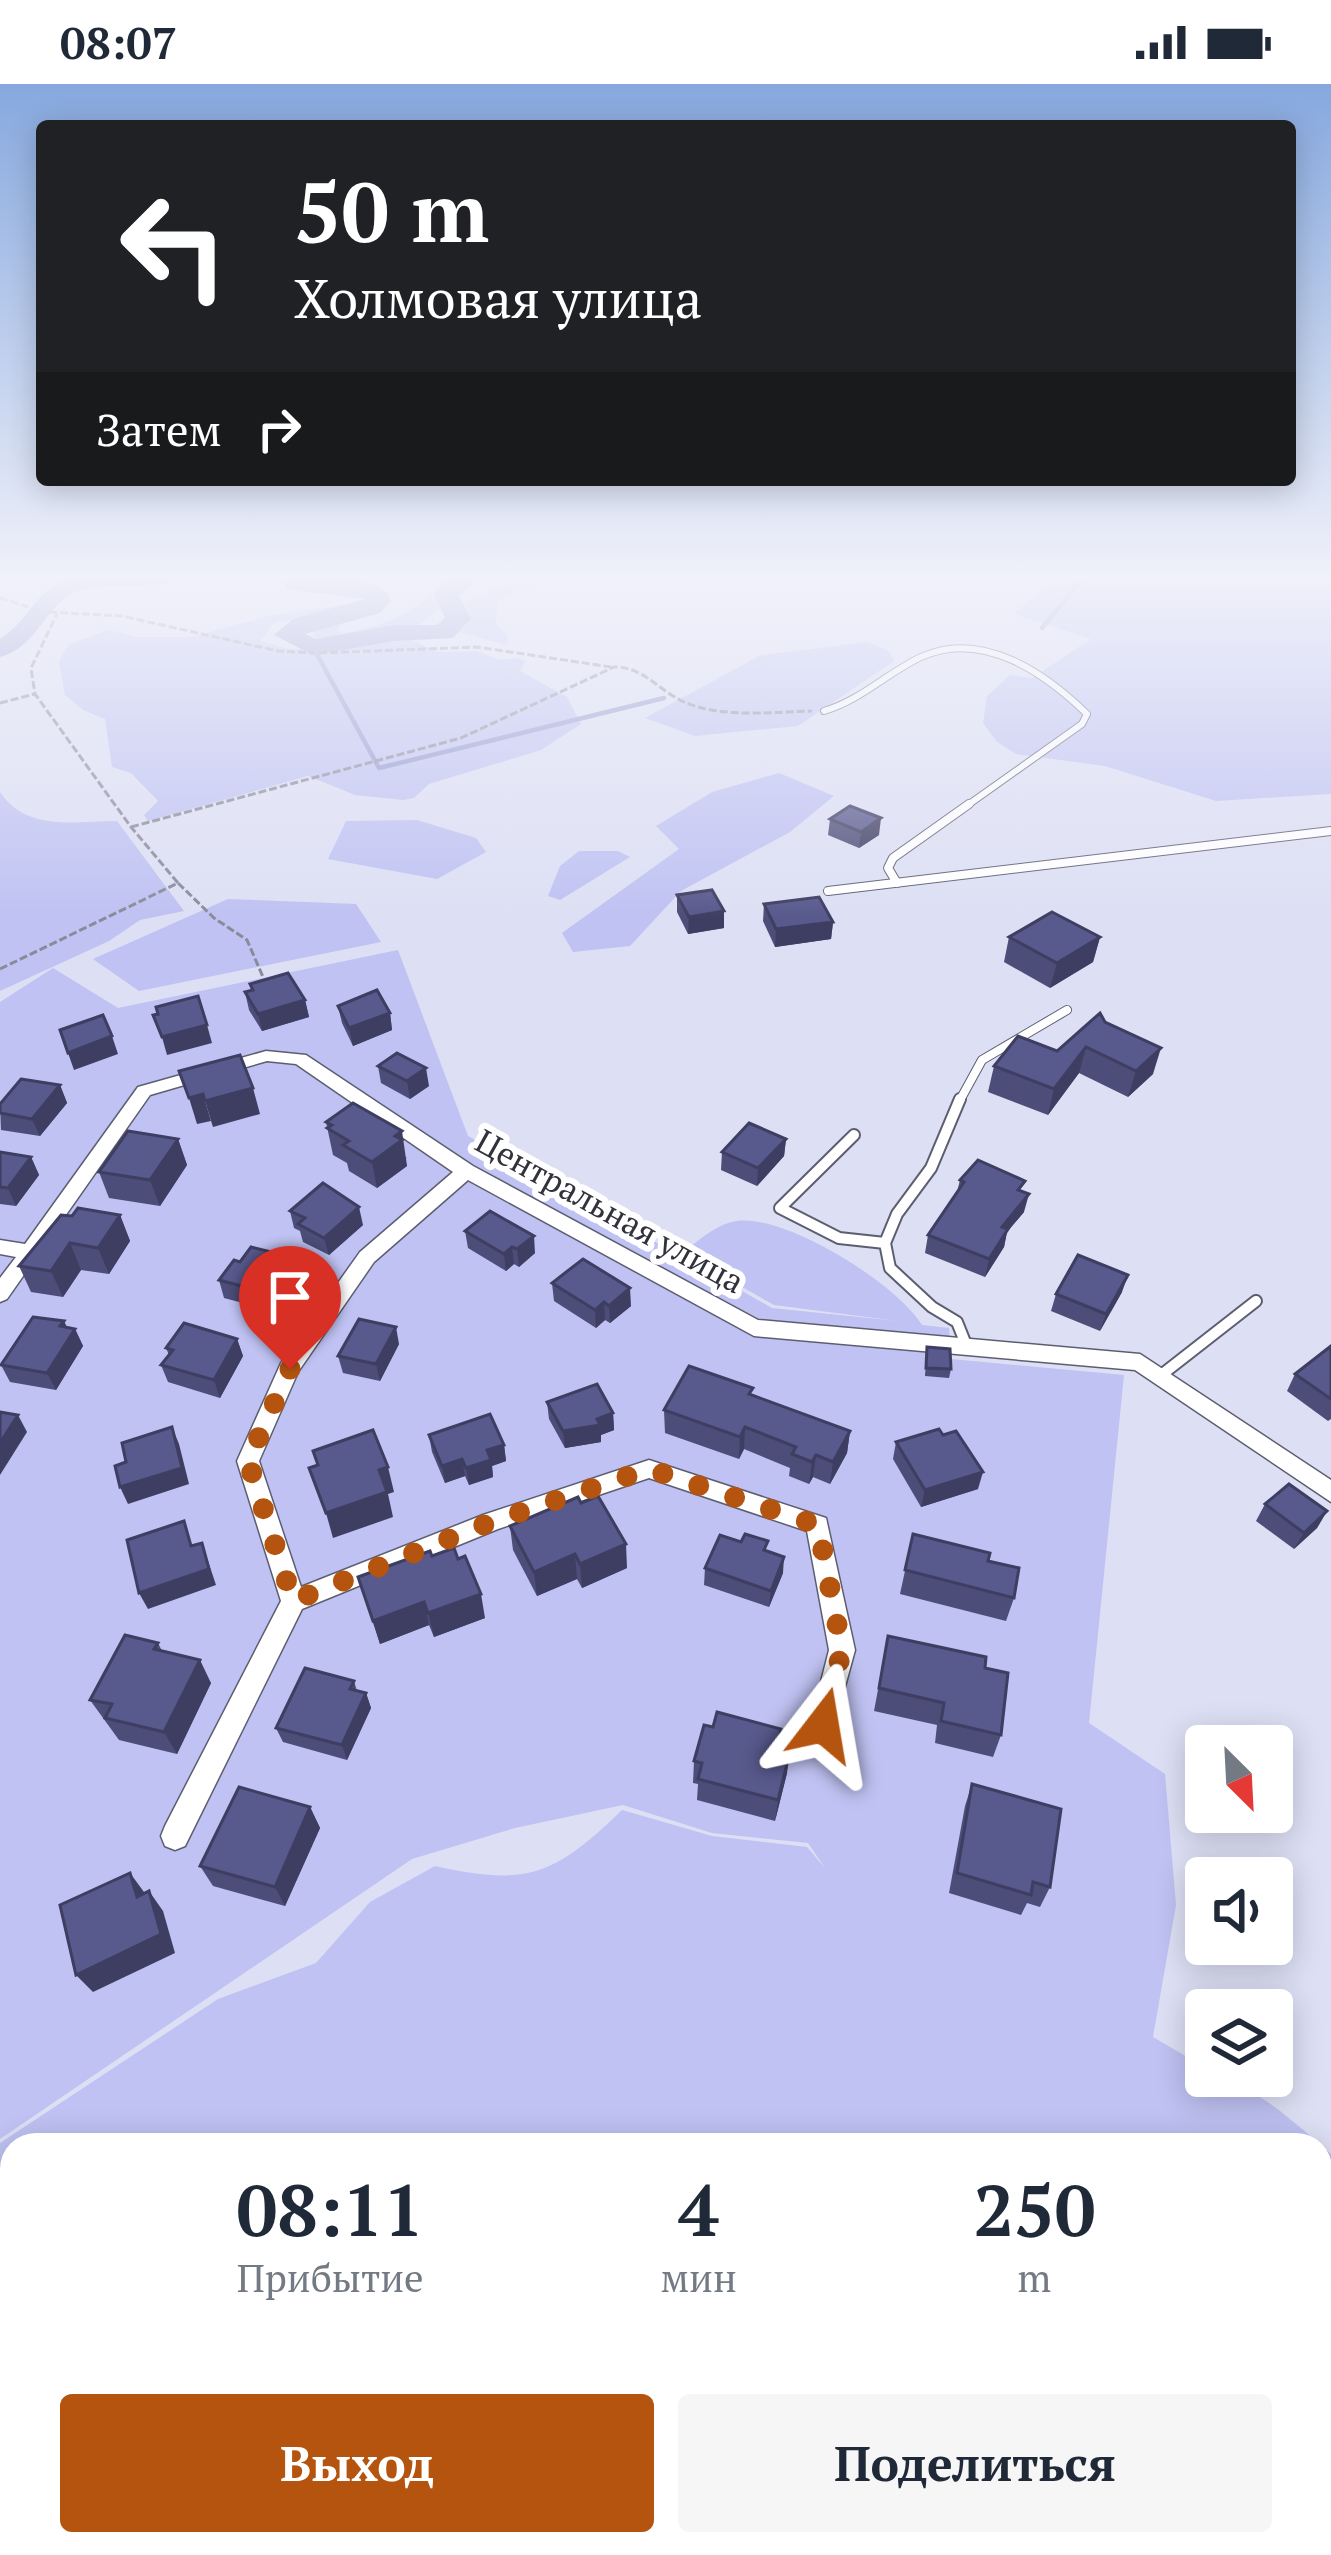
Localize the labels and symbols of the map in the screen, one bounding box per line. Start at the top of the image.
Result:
street label: Центральная улица [468,1119,752,1302]
pin [239,1246,341,1369]
position arrow [760,1662,886,1788]
north arrow [1185,1725,1293,1833]

